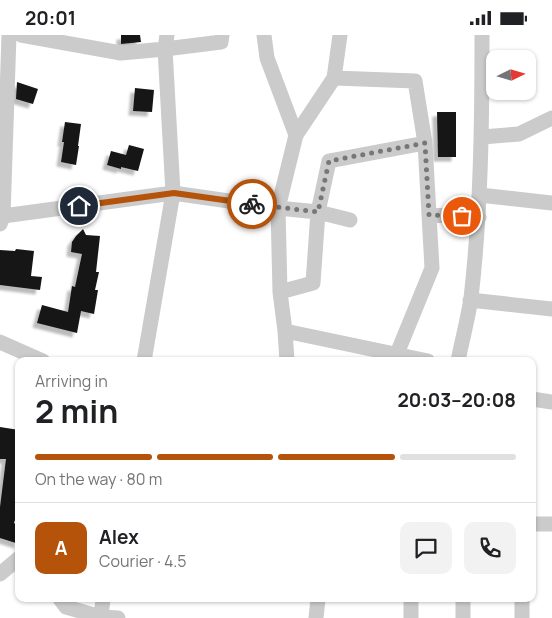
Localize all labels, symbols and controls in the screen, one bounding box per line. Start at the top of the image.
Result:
text: 20:01 [25,5,76,31]
north arrow [486,50,536,100]
map controls [486,50,536,100]
courier [227,179,277,229]
pin [58,185,100,227]
icon: bike [238,190,266,218]
icon: home [65,192,93,220]
pin [441,195,483,237]
icon: bag [448,202,476,230]
text: Arriving in [35,370,108,392]
text: 20:03–20:08 [397,387,516,413]
text: 2 min [35,389,118,433]
text: On the way · 80 m [35,468,162,490]
button: chat [400,522,452,574]
button: phone [464,522,516,574]
text: Alex [99,524,139,550]
text: A [55,535,67,561]
text: Courier · 4.5 [99,550,186,572]

